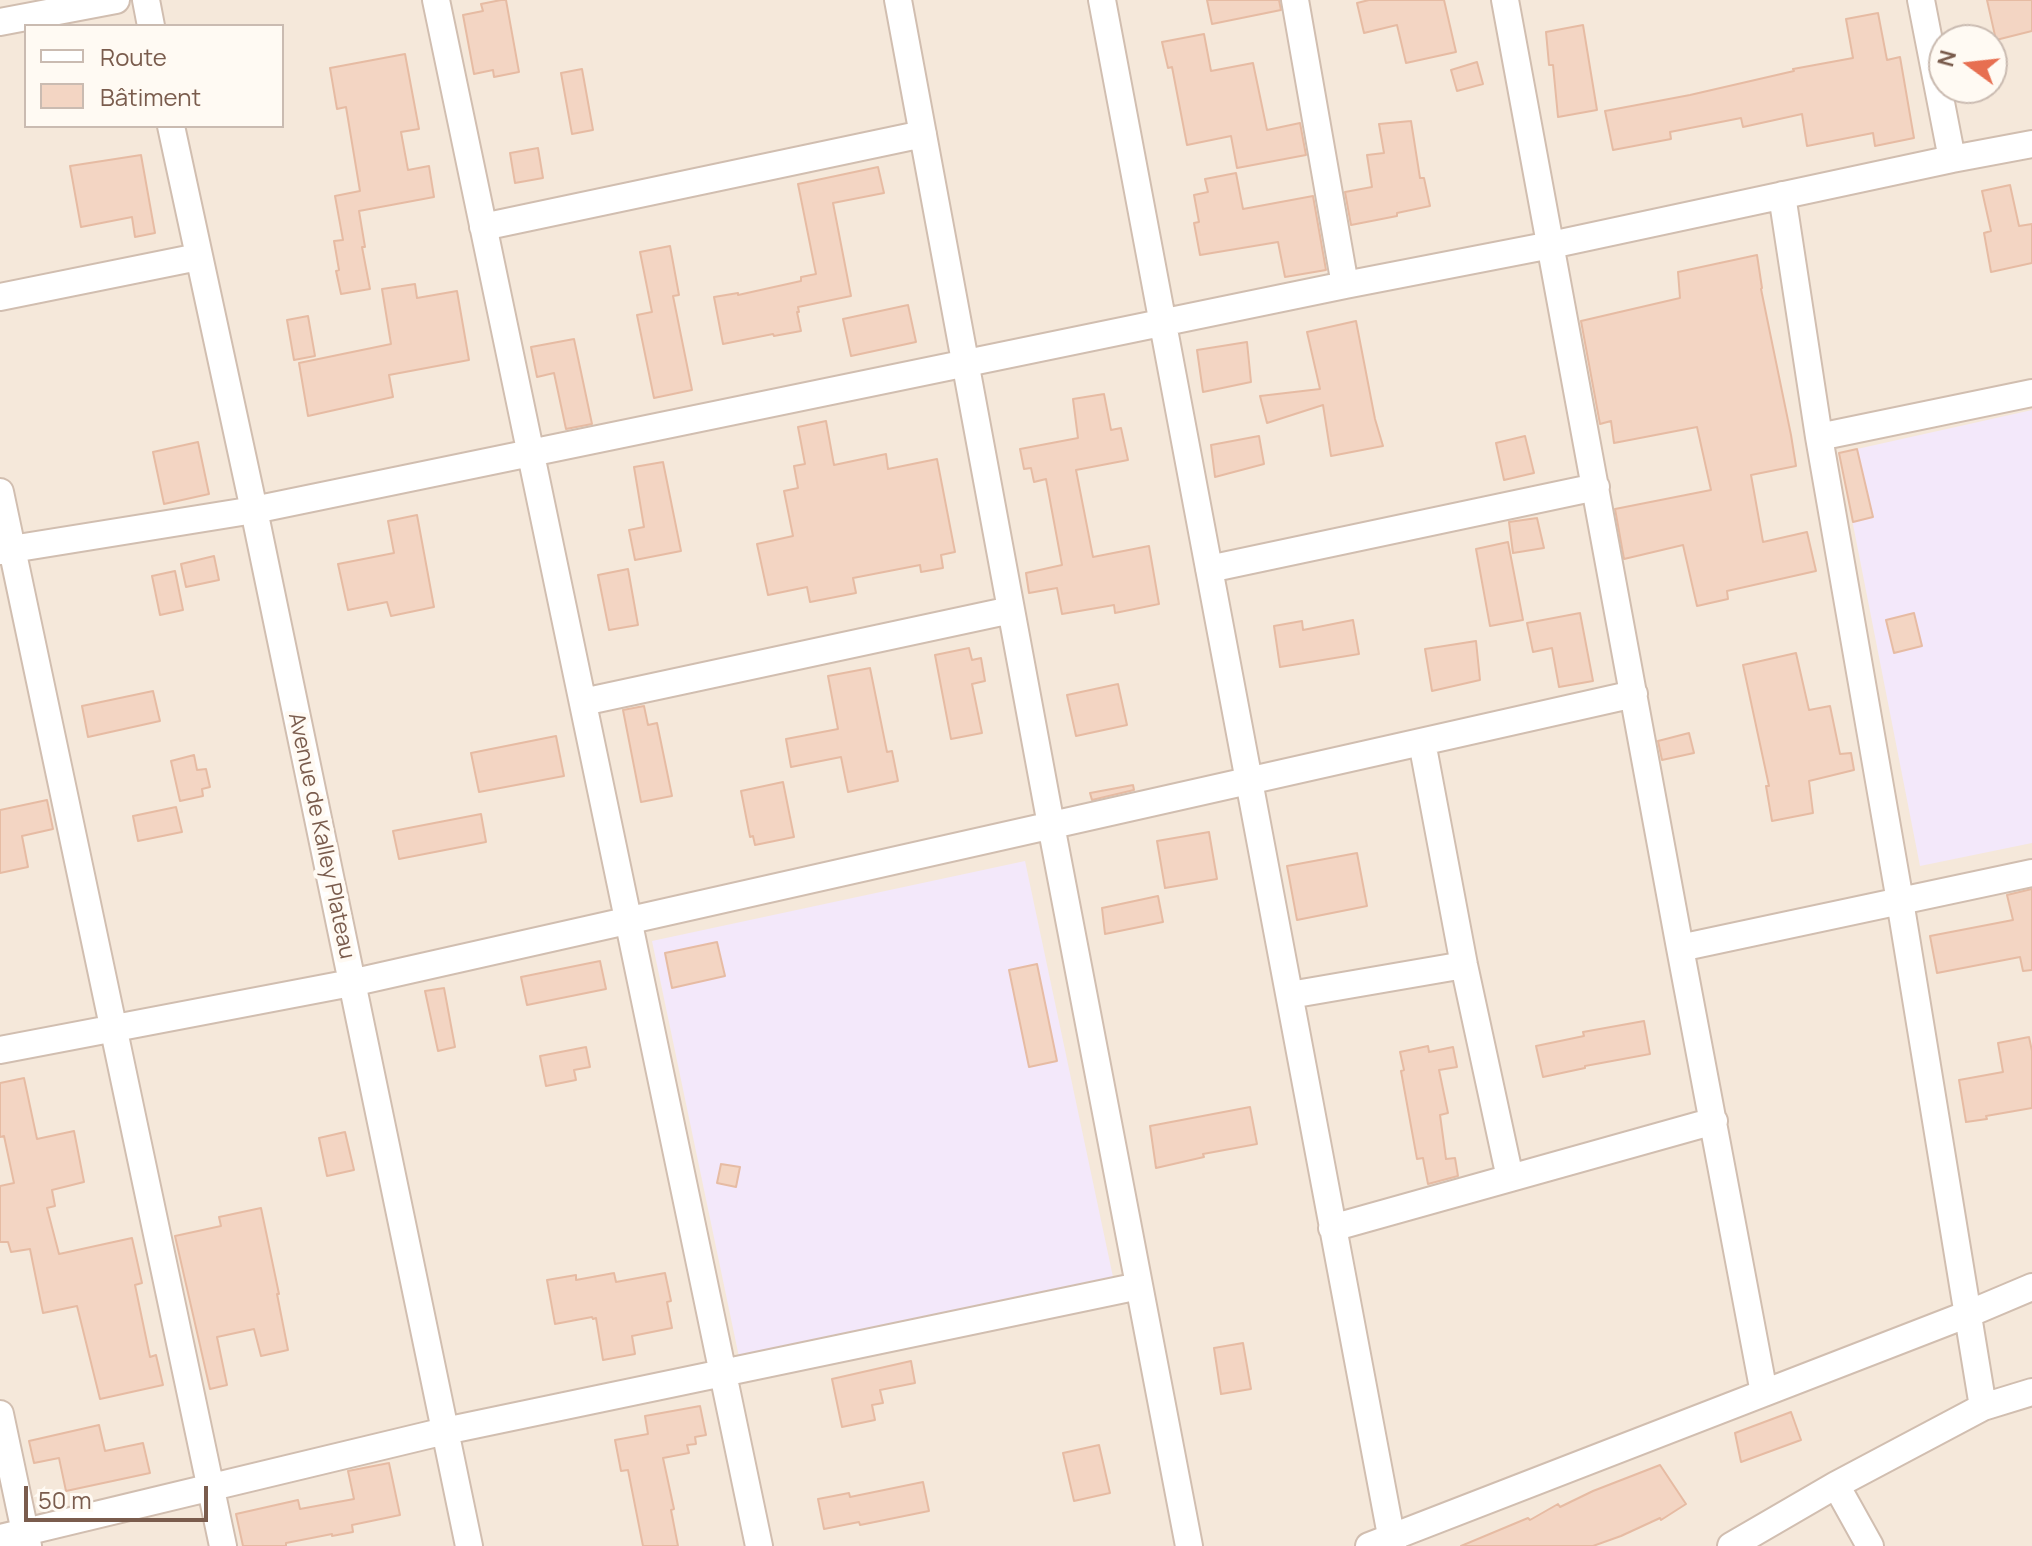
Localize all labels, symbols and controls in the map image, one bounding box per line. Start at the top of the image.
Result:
legend [24,24,284,128]
north arrow [1928,24,2008,104]
text: Route [100,40,167,73]
text: N [1930,47,1963,70]
text: Bâtiment [100,80,201,113]
street label: Avenue de Kalley Plateau [282,710,360,962]
scale bar [28,1470,212,1520]
text: 50 m [38,1483,92,1516]

